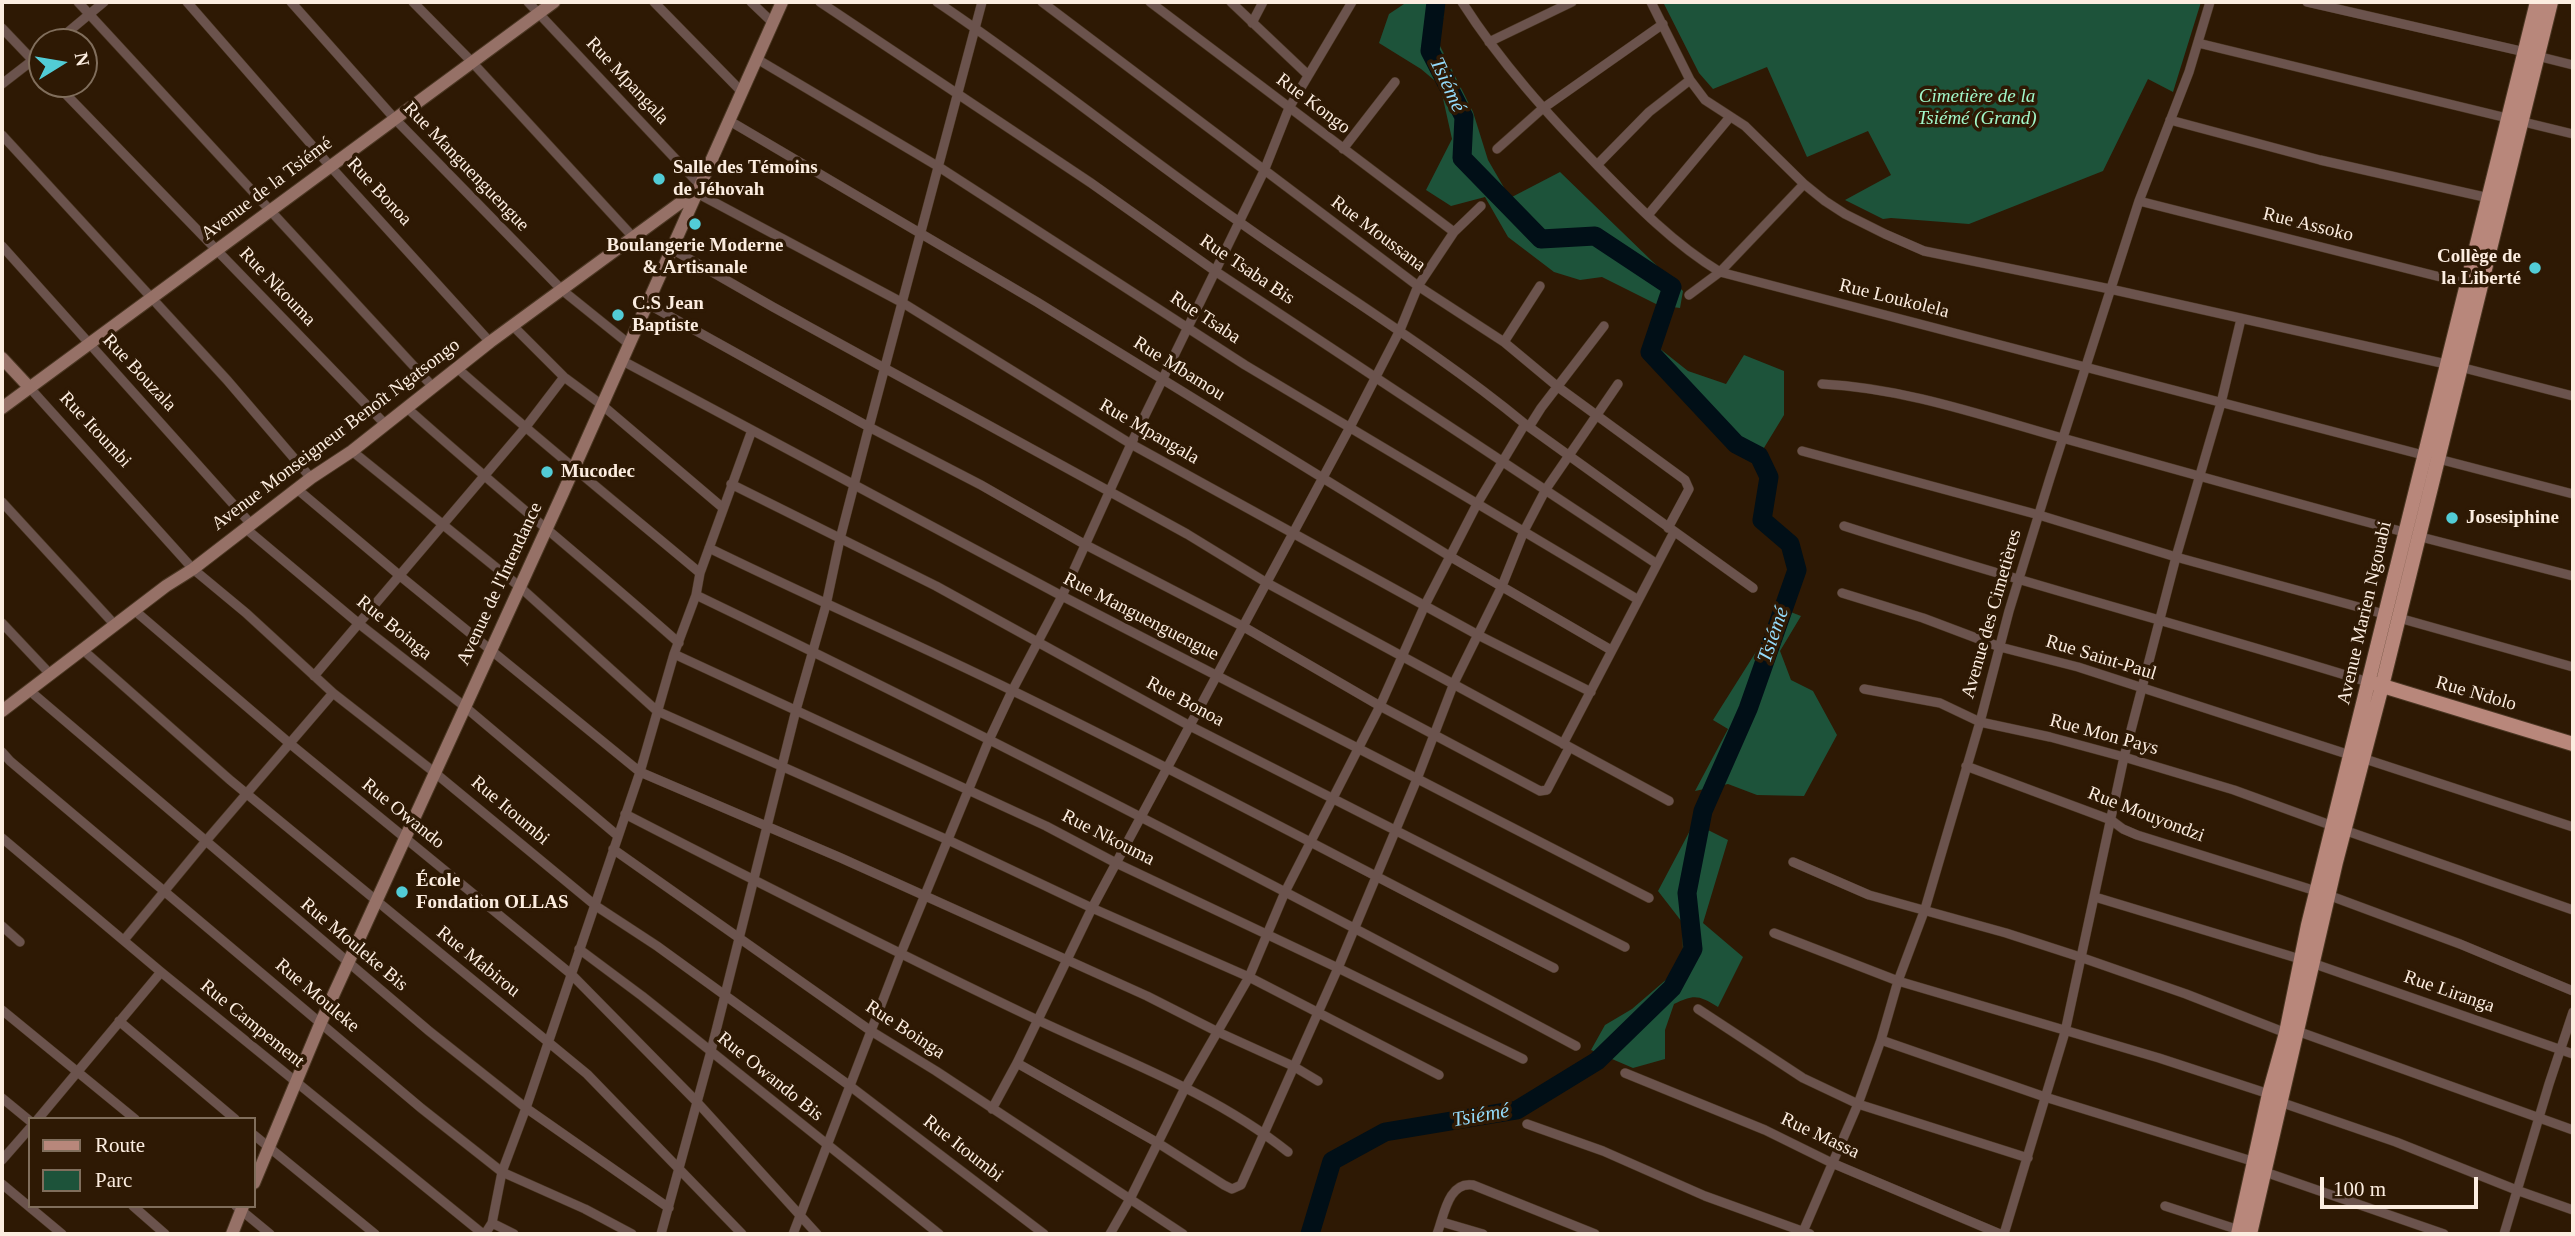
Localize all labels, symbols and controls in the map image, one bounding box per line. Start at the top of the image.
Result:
north arrow [28,28,98,98]
street label: Rue Mpangala [581,33,673,129]
text: N [71,51,94,68]
water label: Tsiémé [1423,54,1471,116]
street label: Rue Kongo [1271,69,1355,139]
park label: Cimetière de la Tsiémé (Grand) [1917,86,2037,130]
street label: Rue Manguenguengue [398,97,534,237]
street label: Avenue de la Tsiémé [197,132,337,246]
street label: Rue Bonoa [342,153,416,231]
place label: Salle des Témoins de Jéhovah [673,157,818,201]
marker: Salle des Témoins de Jéhovah [651,171,667,187]
street label: Rue Moussana [1326,191,1430,277]
street label: Rue Assoko [2260,203,2356,247]
marker: Boulangerie Moderne & Artisanale [687,216,703,232]
street label: Rue Tsaba Bis [1195,230,1299,310]
place label: Boulangerie Moderne & Artisanale [607,235,783,279]
street label: Rue Nkouma [234,243,320,331]
place label: Collège de la Liberté [2437,246,2521,290]
marker: Collège de la Liberté [2527,260,2543,276]
street label: Rue Loukolela [1837,274,1951,324]
street label: Rue Tsaba [1165,287,1245,349]
place label: C.S Jean Baptiste [632,293,704,337]
marker: C.S Jean Baptiste [610,307,626,323]
street label: Rue Bouzala [97,330,181,416]
street label: Rue Mbamou [1129,332,1229,406]
street label: Avenue Monseigneur Benoît Ngatsongo [207,334,465,536]
street label: Rue Itoumbi [54,387,136,473]
street label: Rue Mpangala [1095,394,1203,470]
place label: Mucodec [561,461,635,483]
marker: Mucodec [539,464,555,480]
street label: Avenue de l'Intendance [452,499,548,669]
place label: Josesiphine [2466,507,2559,529]
marker: Josesiphine [2444,510,2460,526]
street label: Avenue Marien Ngouabi [2333,519,2397,707]
street label: Avenue des Cimetières [1957,527,2027,701]
street label: Rue Manguenguengue [1059,568,1223,666]
street label: Rue Boinga [352,591,436,665]
water label: Tsiémé [1753,604,1795,666]
street label: Rue Saint-Paul [2043,630,2159,686]
street label: Rue Bonoa [1142,672,1228,732]
street label: Rue Ndolo [2433,672,2519,716]
street label: Rue Mon Pays [2047,710,2161,760]
street label: Rue Itoumbi [466,772,554,850]
street label: Rue Owando [357,774,449,854]
street label: Rue Mouyondzi [2085,782,2207,848]
street label: Rue Nkouma [1058,805,1158,871]
place label: École Fondation OLLAS [416,870,569,914]
marker: École Fondation OLLAS [394,884,410,900]
street label: Rue Mouleke Bis [296,894,412,996]
street label: Rue Mabirou [432,921,524,1003]
street label: Rue Mouleke [270,954,364,1038]
street label: Rue Liranga [2401,966,2497,1018]
street label: Rue Campement [195,975,309,1073]
street label: Rue Boinga [861,996,949,1064]
street label: Rue Owando Bis [712,1027,828,1127]
water label: Tsiémé [1450,1099,1512,1133]
street label: Rue Massa [1777,1108,1863,1164]
street label: Rue Itoumbi [918,1111,1008,1187]
legend [28,1117,256,1208]
text: Route [95,1133,145,1157]
scale bar [2323,1162,2480,1206]
text: Parc [95,1168,132,1192]
text: 100 m [2333,1177,2386,1201]

